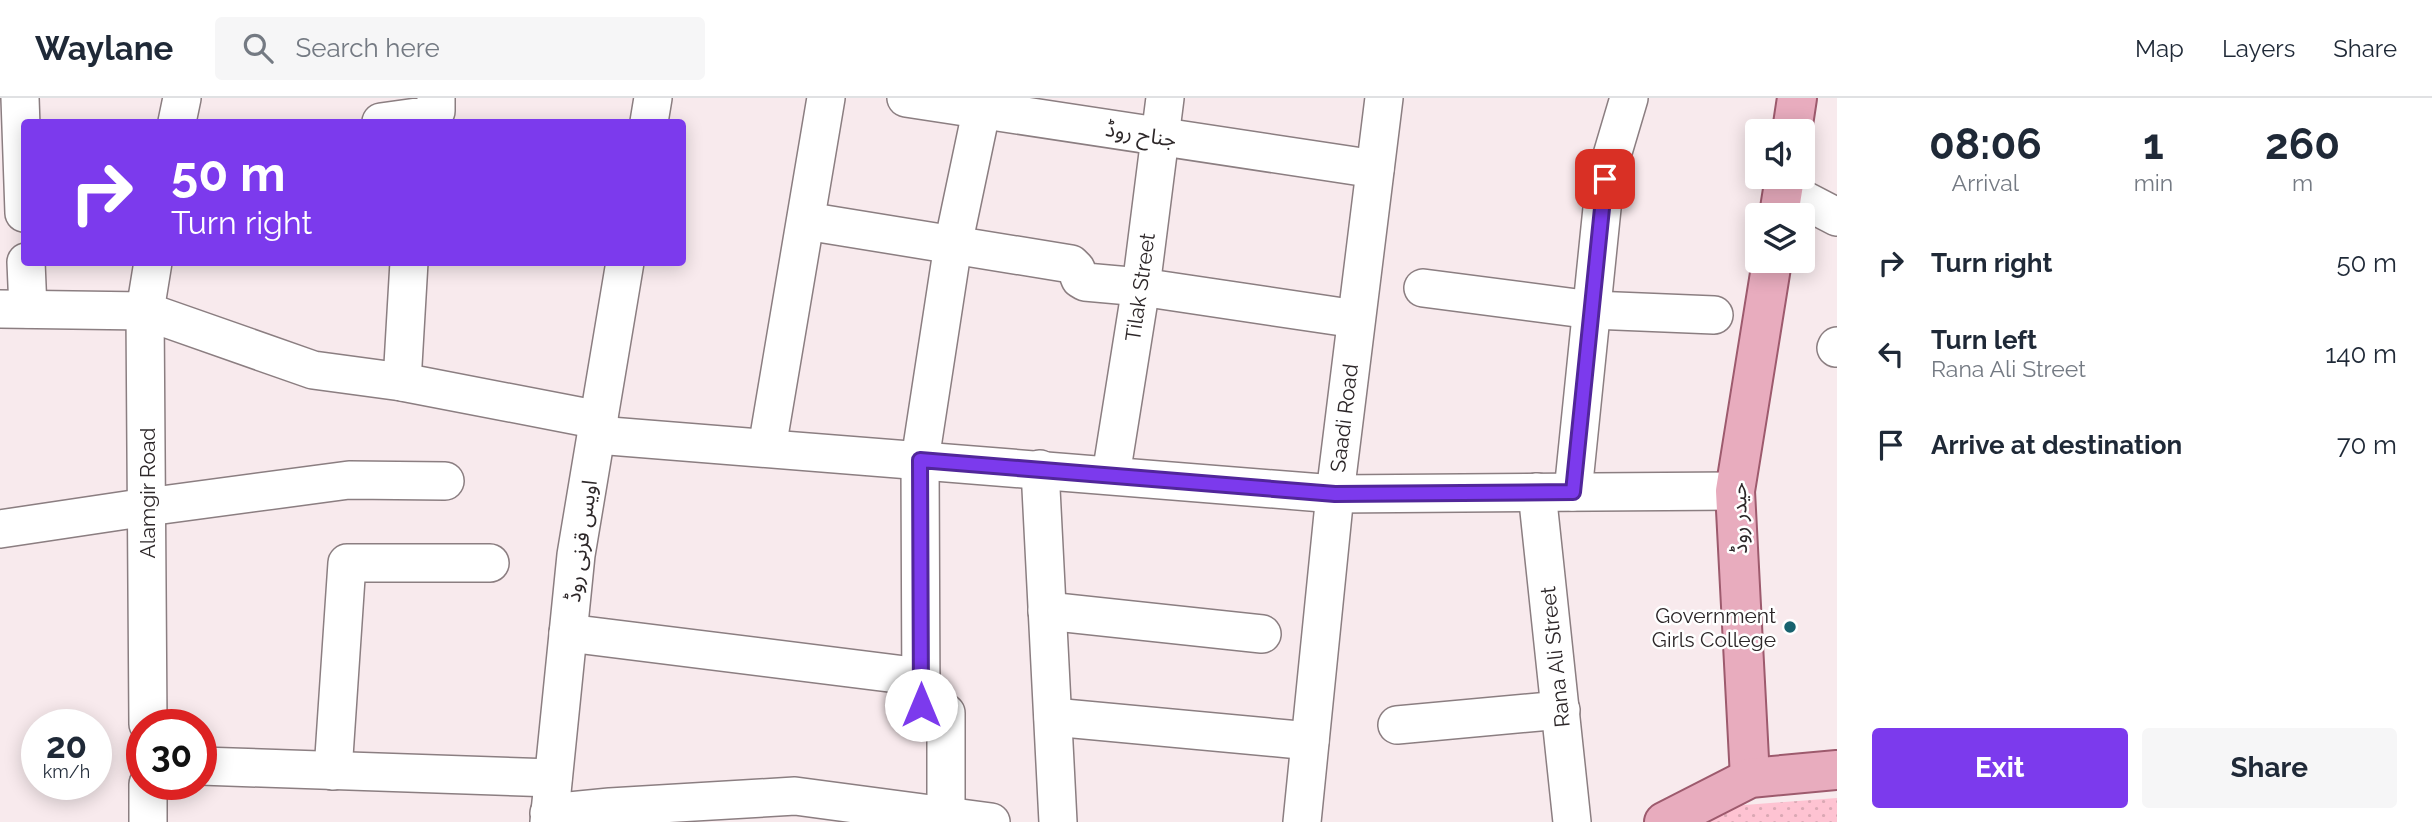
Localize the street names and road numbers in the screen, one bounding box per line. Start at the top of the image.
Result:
street label: جناح روڈ [1103,116,1178,155]
street label: Tilak Street [1120,231,1160,343]
street label: Saadi Road [1325,362,1363,474]
street label: Alamgir Road [135,428,160,558]
street label: اویس قرنی روڈ [560,478,602,604]
street label: حیدر روڈ [1726,482,1752,554]
street label: Rana Ali Street [1535,585,1575,729]

